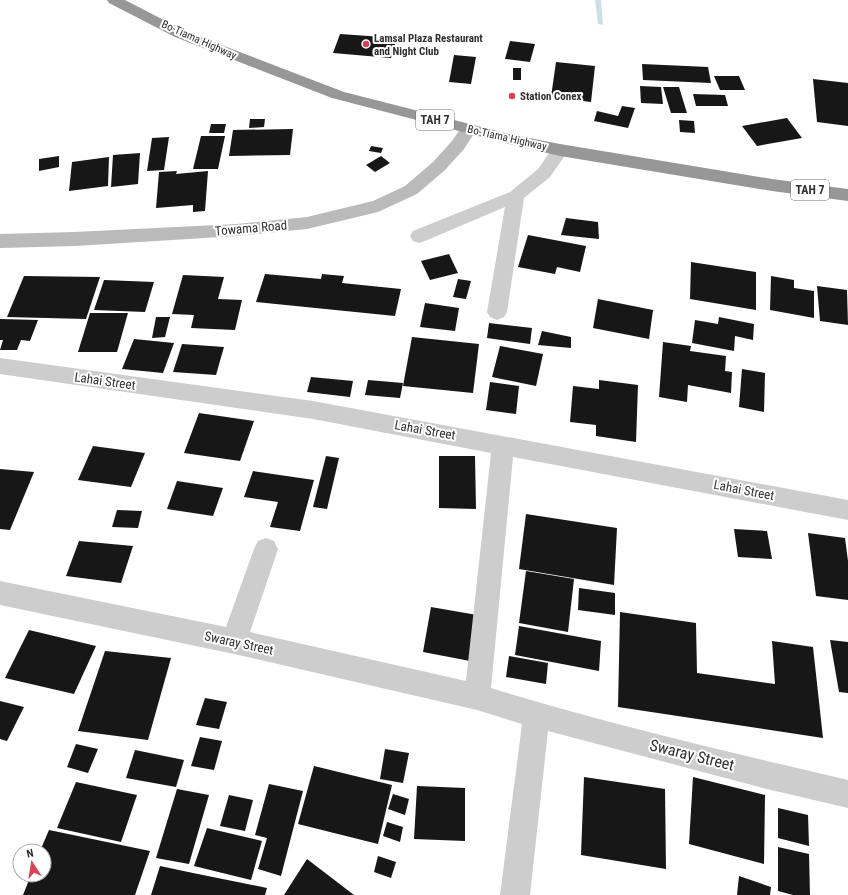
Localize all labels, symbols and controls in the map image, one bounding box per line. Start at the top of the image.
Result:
street label: Bo-Tiama Highway [159,18,239,63]
place label: Lamsal Plaza Restaurant and Night Club [374,32,483,58]
marker: Lamsal Plaza Restaurant and Night Club [361,39,371,49]
place label: Station Conex [520,90,581,103]
marker: Station Conex [507,91,517,101]
road number: TAH 7 [416,110,454,130]
street label: Bo-Tiama Highway [466,123,548,154]
road number: TAH 7 [791,180,829,200]
street label: Towama Road [214,217,288,239]
street label: Lahai Street [74,369,137,393]
street label: Lahai Street [393,417,457,443]
street label: Lahai Street [712,477,776,503]
street label: Swaray Street [203,628,275,658]
street label: Swaray Street [648,735,736,775]
north arrow [12,843,52,883]
text: N [25,847,35,861]

